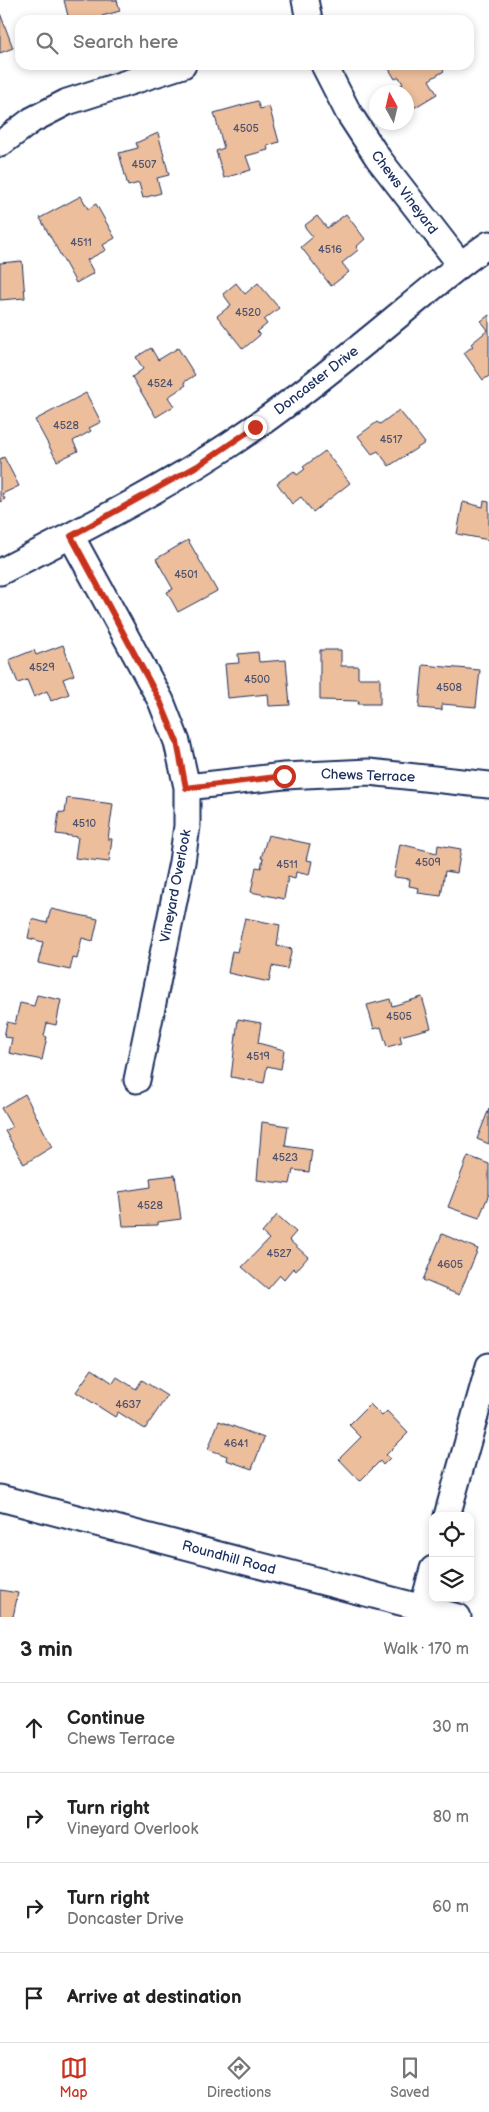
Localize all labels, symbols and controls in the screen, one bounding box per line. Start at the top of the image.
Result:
search box [15,15,474,70]
icon: search [33,29,61,57]
text: Search here [73,31,178,54]
north arrow [369,85,414,130]
house number: 4505 [233,122,259,135]
street label: Chews Vineyard [368,147,442,237]
house number: 4507 [132,158,157,171]
house number: 4511 [70,236,92,249]
house number: 4516 [318,243,342,256]
house number: 4520 [235,306,262,319]
street label: Doncaster Drive [271,342,362,419]
house number: 4524 [147,377,173,390]
route end [244,416,267,439]
house number: 4528 [53,419,79,432]
house number: 4517 [380,433,403,446]
house number: 4501 [174,568,198,581]
house number: 4529 [29,661,55,674]
house number: 4500 [244,673,271,686]
house number: 4508 [436,681,462,694]
route start [273,765,296,788]
street label: Chews Terrace [320,765,415,786]
house number: 4510 [72,817,96,830]
street label: Vineyard Overlook [156,828,195,944]
house number: 4509 [415,856,441,869]
house number: 4511 [276,858,298,871]
house number: 4505 [386,1010,412,1023]
house number: 4519 [246,1050,270,1063]
house number: 4523 [272,1151,298,1164]
house number: 4528 [137,1199,163,1212]
house number: 4527 [267,1247,292,1260]
house number: 4605 [437,1258,463,1271]
house number: 4637 [115,1398,141,1411]
house number: 4641 [224,1437,248,1450]
map controls [429,1512,474,1602]
button: locate [429,1512,474,1557]
street label: Roundhill Road [180,1537,278,1578]
button: layers [429,1557,474,1602]
text: 3 min [20,1637,73,1662]
text: Walk · 170 m [383,1640,469,1659]
text: Continue [67,1707,145,1730]
icon: ahead [20,1714,48,1742]
text: 30 m [432,1718,469,1737]
text: Chews Terrace [67,1730,175,1749]
text: Turn right [67,1797,150,1820]
icon: right [20,1804,48,1832]
text: 80 m [433,1808,469,1827]
text: Vineyard Overlook [67,1820,198,1839]
text: Turn right [67,1887,150,1910]
icon: right [20,1894,48,1922]
text: 60 m [432,1898,469,1917]
text: Doncaster Drive [67,1910,184,1929]
icon: arrive [20,1984,48,2012]
text: Arrive at destination [67,1986,242,2009]
tab: Map [60,2054,88,2101]
tab: Directions [207,2054,271,2101]
tab: Saved [390,2054,429,2101]

